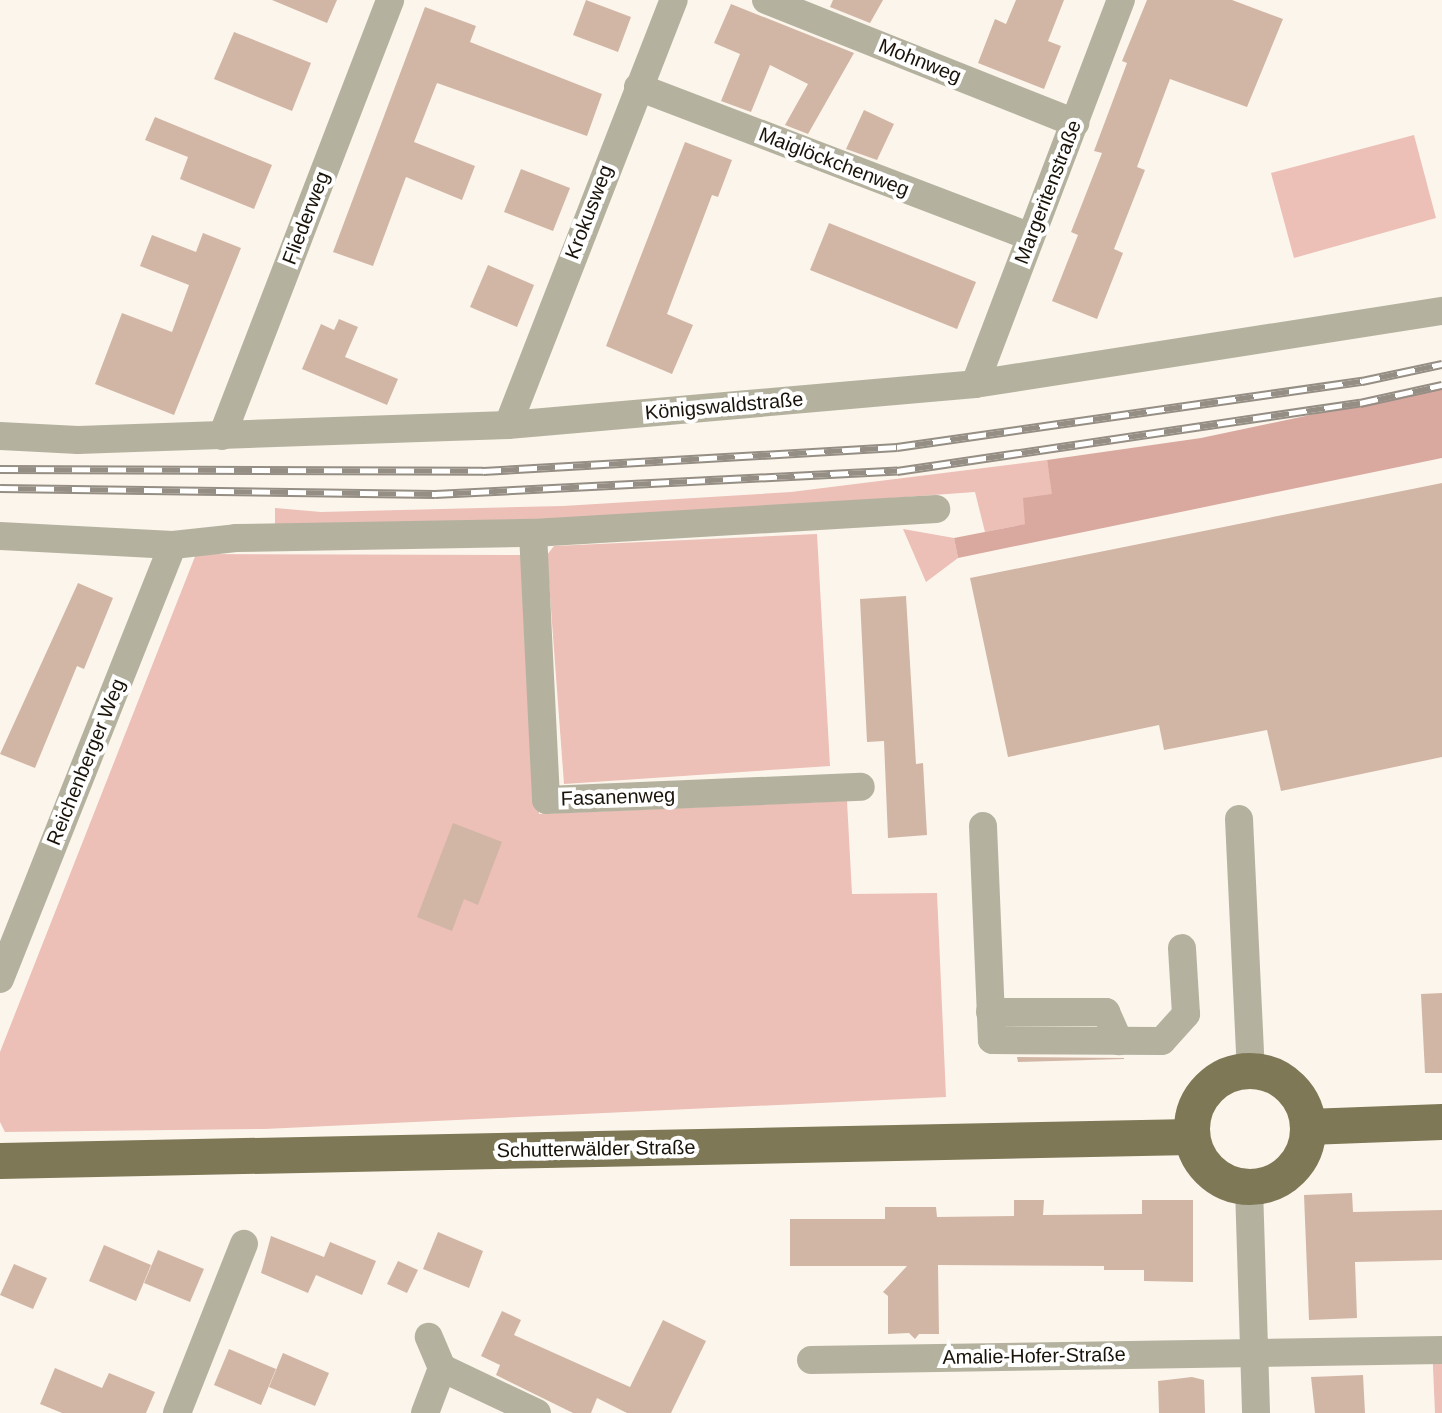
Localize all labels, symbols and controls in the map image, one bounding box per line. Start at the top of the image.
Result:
street label: Mohnweg [875,34,965,88]
street label: Margeritenstraße [1010,117,1086,267]
street label: Maiglöckchenweg [755,122,913,202]
street label: Krokusweg [560,162,618,262]
street label: Fliederweg [277,168,335,268]
street label: Königswaldstraße [644,387,804,425]
street label: Reichenberger Weg [42,675,130,849]
street label: Fasanenweg [560,783,676,811]
street label: Schutterwälder Straße [496,1135,696,1163]
street label: Amalie-Hofer-Straße [942,1342,1126,1370]

